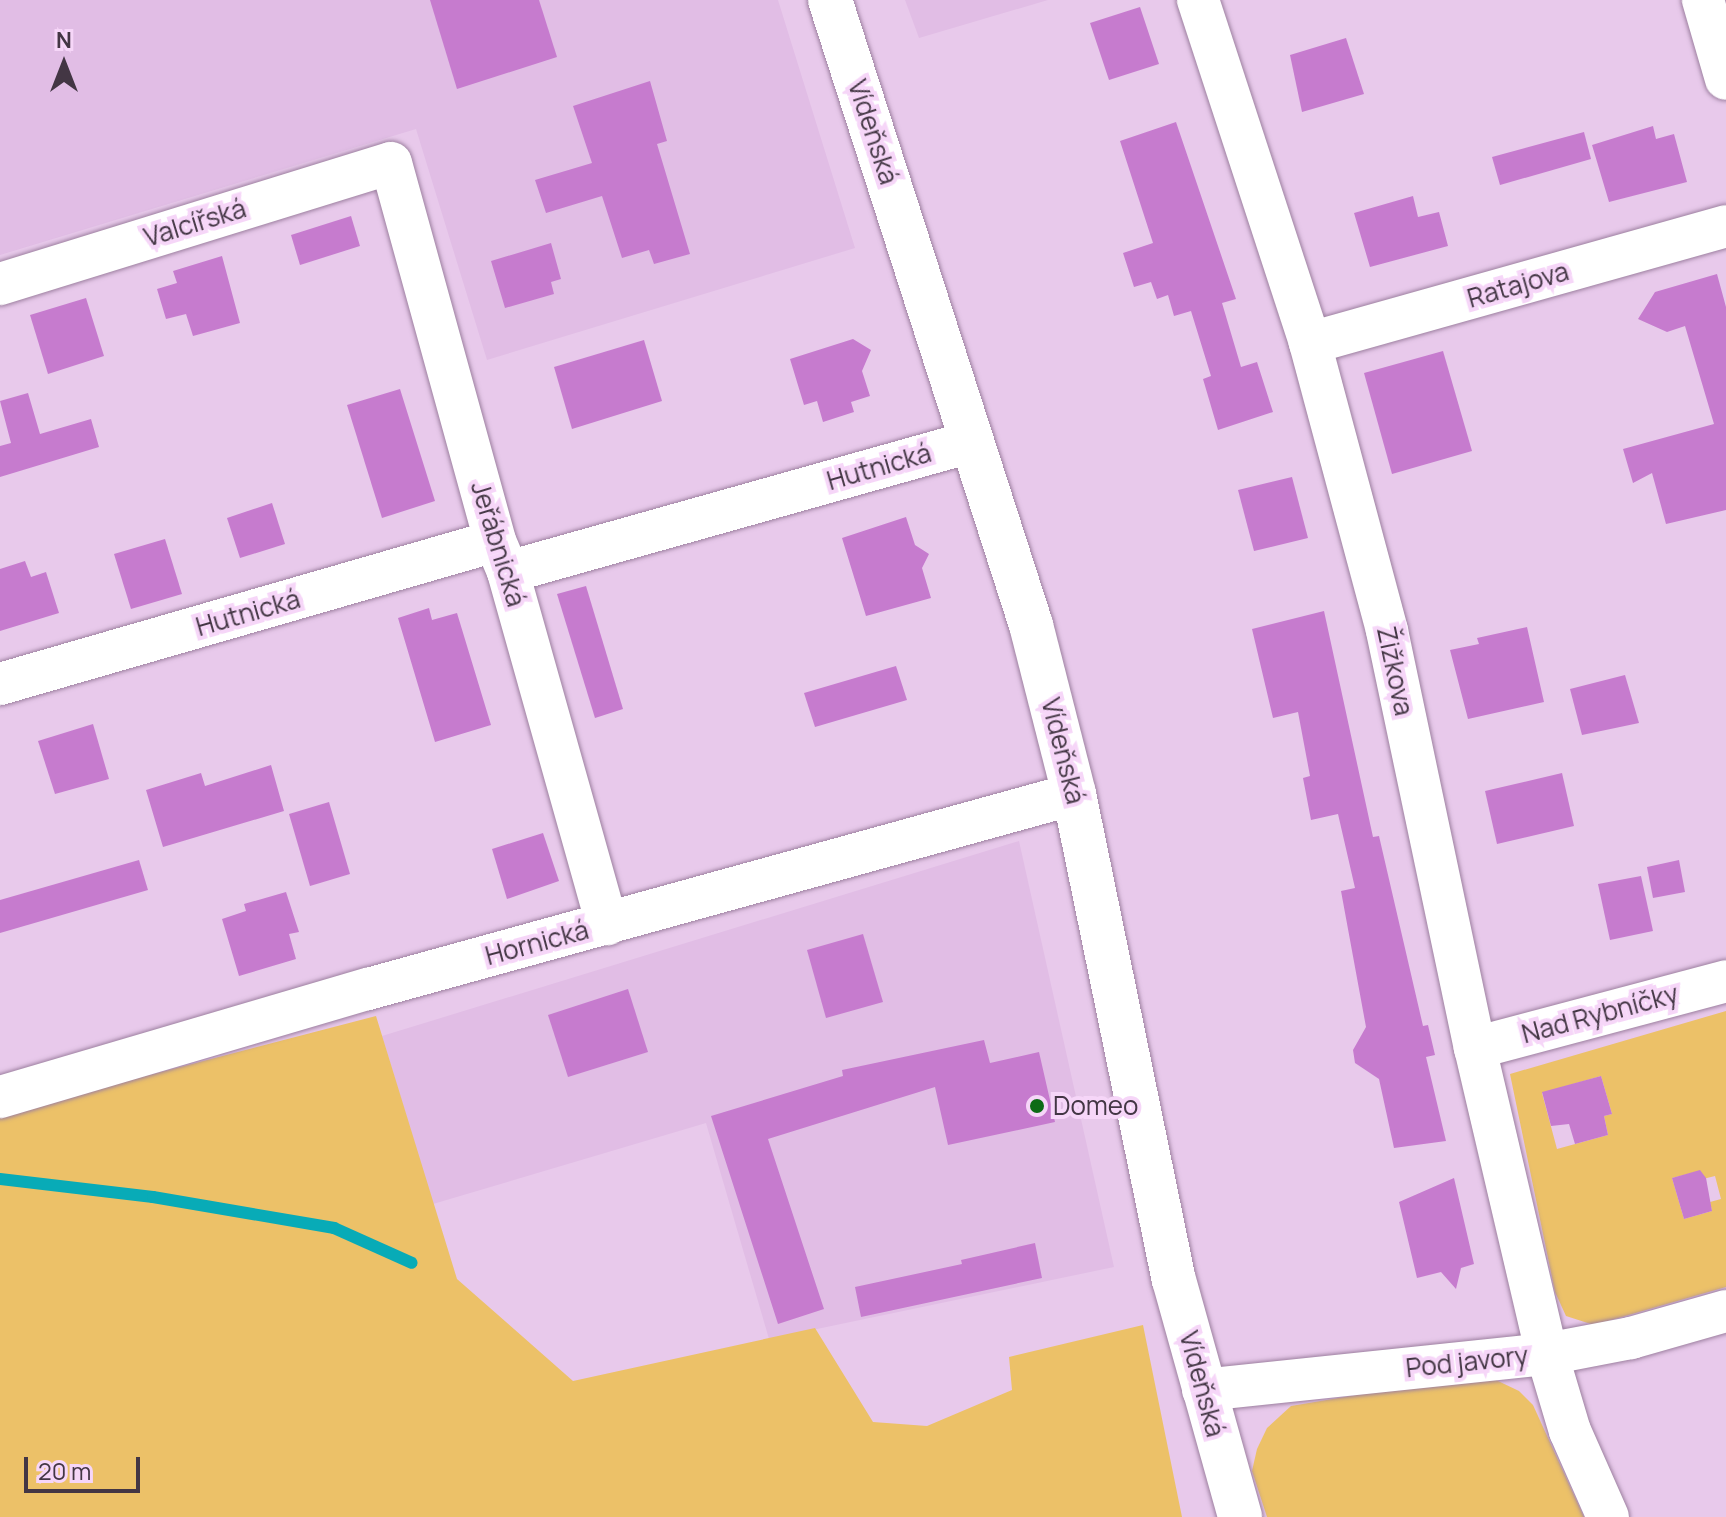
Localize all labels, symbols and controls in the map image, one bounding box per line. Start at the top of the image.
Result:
north arrow [24,24,104,104]
text: N [56,25,72,55]
street label: Vídeňská [841,76,905,188]
street label: Valcířská [140,193,250,253]
street label: Ratajova [1464,256,1572,314]
street label: Hutnická [823,437,935,497]
street label: Jeřábnická [464,478,532,610]
street label: Hutnická [192,583,304,643]
street label: Žižkova [1370,624,1420,718]
street label: Vídeňská [1035,695,1091,807]
street label: Hornická [482,914,592,972]
street label: Nad Rybníčky [1518,978,1682,1050]
place label: Domeo [1053,1090,1138,1122]
marker: Domeo [1028,1097,1046,1115]
street label: Vídeňská [1173,1328,1231,1440]
street label: Pod javory [1404,1340,1530,1384]
scale bar [28,1441,144,1491]
text: 20 m [38,1454,91,1487]

